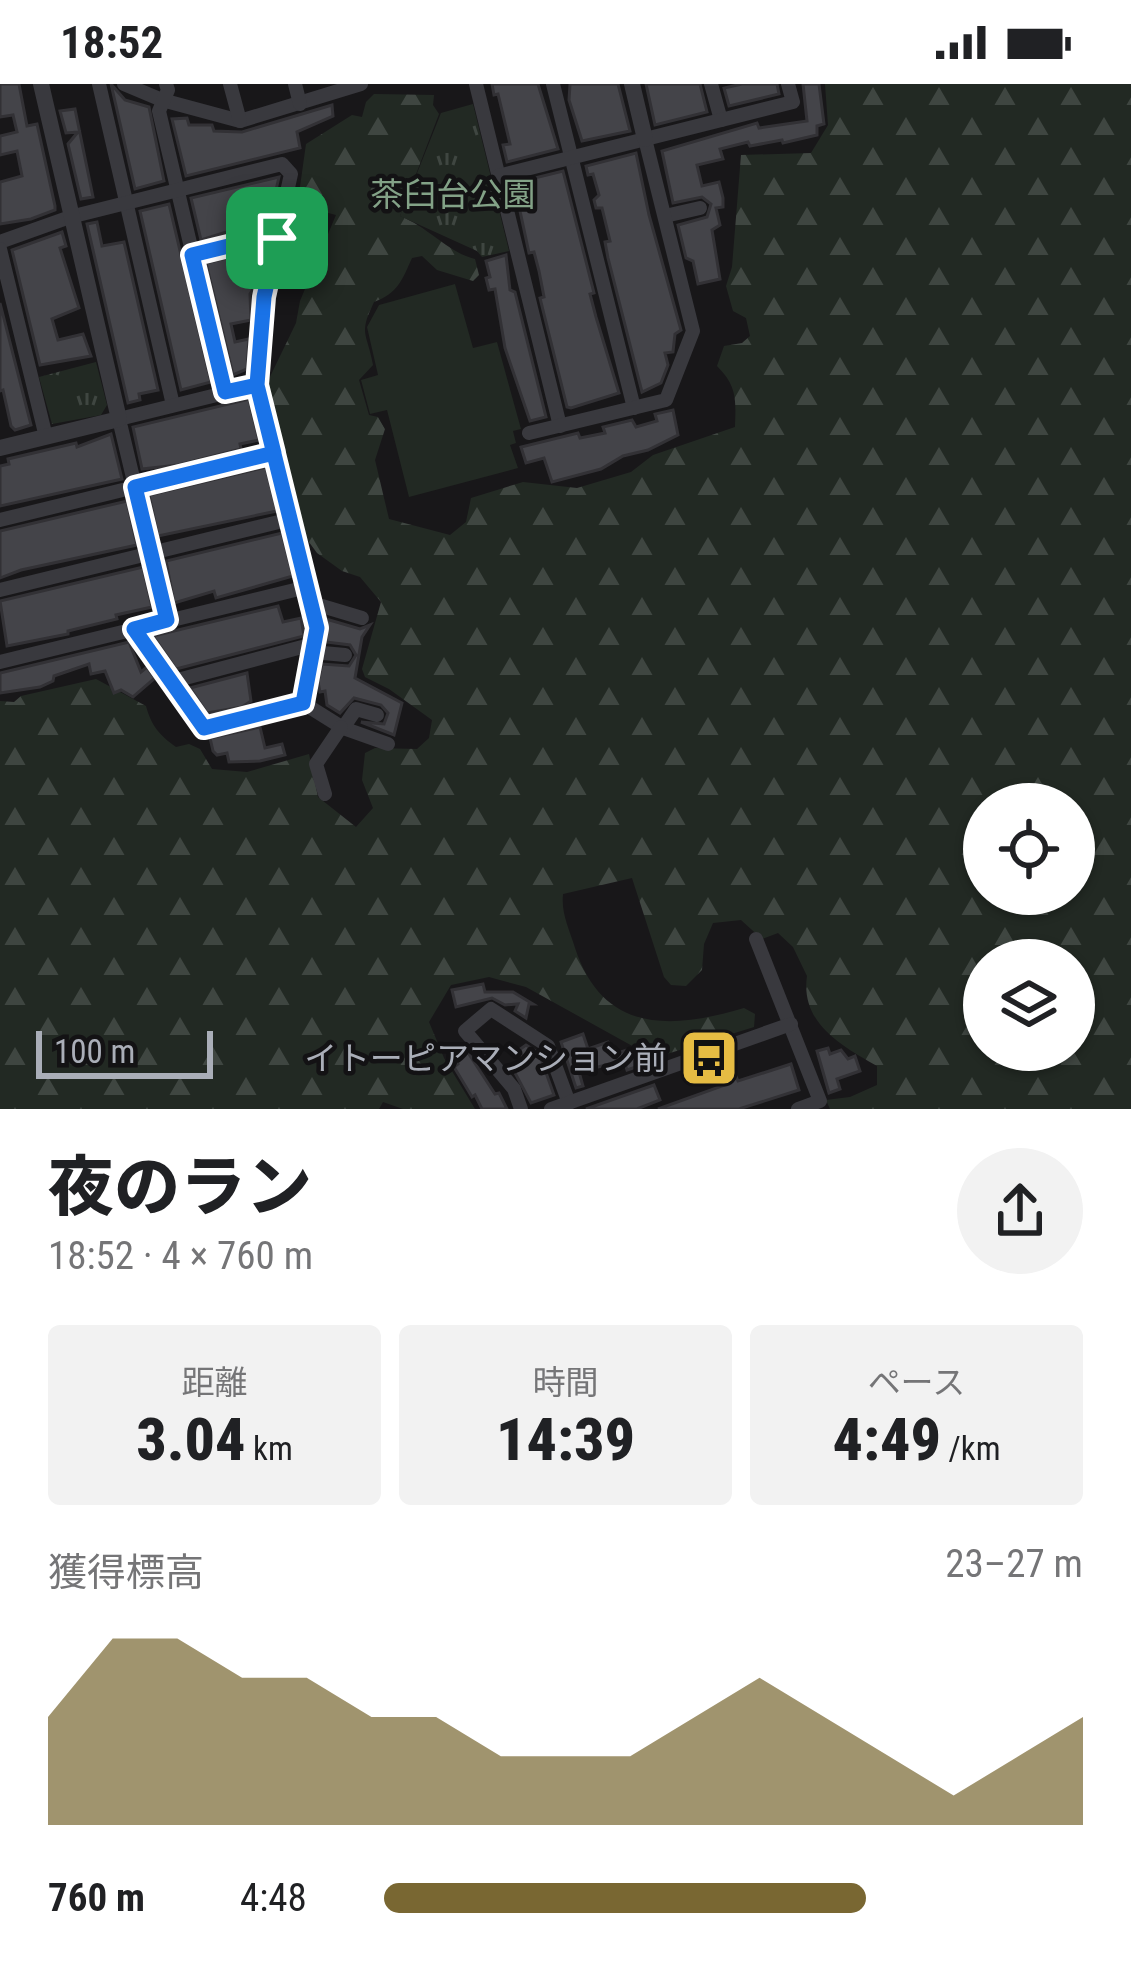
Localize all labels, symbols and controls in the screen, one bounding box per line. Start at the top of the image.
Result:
text: 18:52 [60,16,163,69]
park label: 茶臼台公園 [371,175,536,214]
pin [226,187,328,289]
icon: arrive [244,205,310,271]
map controls [963,783,1095,1071]
button: locate [963,783,1095,915]
button: layers [963,939,1095,1071]
scale bar [36,1025,213,1078]
bus stop icon: イトーピアマンション前 [678,1027,740,1089]
text: 100 m [54,1032,135,1071]
place label: イトーピアマンション前 [304,1039,667,1078]
button: share [957,1148,1083,1274]
text: 夜のラン [48,1149,312,1226]
text: 18:52 · 4 × 760 m [48,1233,313,1279]
text: 距離 [182,1363,248,1402]
text: 時間 [533,1363,599,1402]
text: ペース [868,1363,965,1402]
text: 3.04 [136,1404,246,1475]
text: 14:39 [496,1404,635,1475]
text: 4:49 [833,1404,941,1475]
text: km [246,1429,293,1468]
text: /km [941,1429,1000,1468]
text: 23–27 m [945,1541,1083,1587]
text: 獲得標高 [48,1550,204,1596]
text: 760 m [48,1875,145,1921]
text: 4:48 [240,1875,307,1921]

